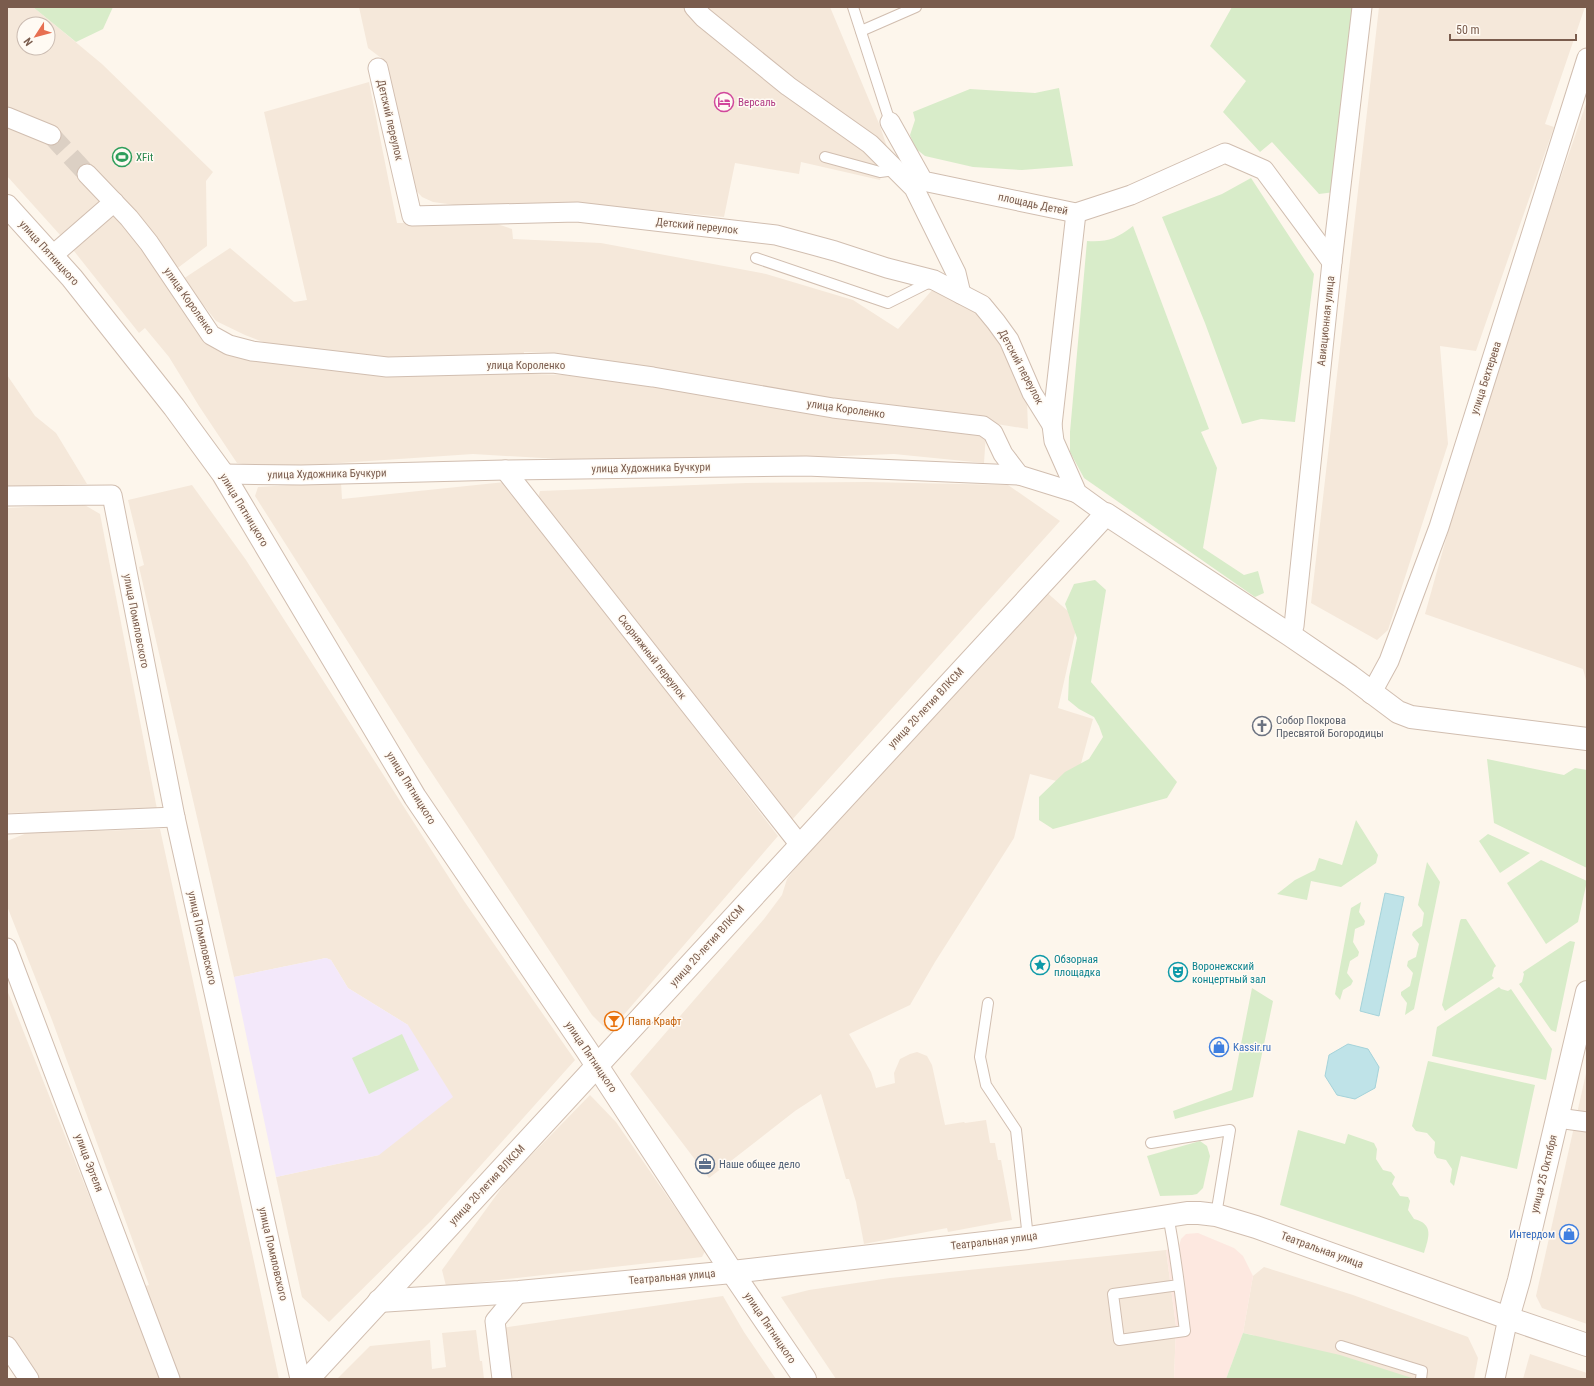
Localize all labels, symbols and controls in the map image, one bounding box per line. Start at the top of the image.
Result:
north arrow [16,16,56,56]
scale bar [1450,16,1576,42]
text: 50 m [1456,23,1480,37]
text: N [21,35,36,48]
street label: Детский переулок [374,78,406,162]
hotel icon: Версаль [713,91,735,113]
place label: Версаль [738,96,776,109]
sports icon: XFit [111,146,133,168]
place label: XFit [136,151,153,164]
street label: площадь Детей [997,190,1069,218]
street label: Детский переулок [655,215,740,237]
street label: улица Пятницкого [16,218,82,289]
street label: улица Короленко [161,265,217,337]
street label: Авиационная улица [1315,275,1337,367]
street label: Детский переулок [996,327,1046,407]
street label: улица Бехтерева [1468,340,1504,416]
street label: улица Короленко [487,359,566,372]
street label: улица Короленко [806,397,886,421]
street label: улица Художника Бучкури [591,460,711,476]
street label: улица Художника Бучкури [267,466,387,482]
street label: улица Пятницкого [217,471,271,549]
street label: улица Помяловского [120,573,152,670]
street label: Скорняжный переулок [615,612,690,702]
street label: улица 20-летия ВЛКСМ [885,665,967,751]
place label: Собор Покрова Пресвятой Богородицы [1276,714,1384,740]
church icon: Собор Покрова Пресвятой Богородицы [1251,715,1273,737]
street label: улица Пятницкого [383,749,439,827]
street label: улица Помяловского [185,890,219,987]
street label: улица 20-летия ВЛКСМ [667,903,747,989]
place label: Обзорная площадка [1054,953,1100,979]
place icon: Обзорная площадка [1029,954,1051,976]
place label: Воронежский концертный зал [1192,960,1266,986]
theatre icon: Воронежский концертный зал [1167,961,1189,983]
bar icon: Папа Крафт [603,1010,625,1032]
place label: Папа Крафт [628,1015,682,1028]
street label: улица Пятницкого [562,1019,620,1095]
shop icon: Kassir.ru [1208,1036,1230,1058]
place label: Kassir.ru [1233,1041,1271,1054]
street label: улица Эртеля [72,1132,106,1194]
street label: улица 25 Октября [1528,1133,1560,1215]
street label: улица 20-летия ВЛКСМ [446,1142,528,1228]
office icon: Наше общее дело [694,1153,716,1175]
place label: Наше общее дело [719,1158,801,1171]
street label: улица Помяловского [256,1206,290,1303]
shop icon: Интердом [1558,1223,1580,1245]
place label: Интердом [1509,1228,1555,1241]
street label: Театральная улица [950,1229,1038,1253]
street label: Театральная улица [1279,1229,1365,1271]
street label: Театральная улица [628,1267,716,1287]
street label: улица Пятницкого [741,1290,799,1366]

